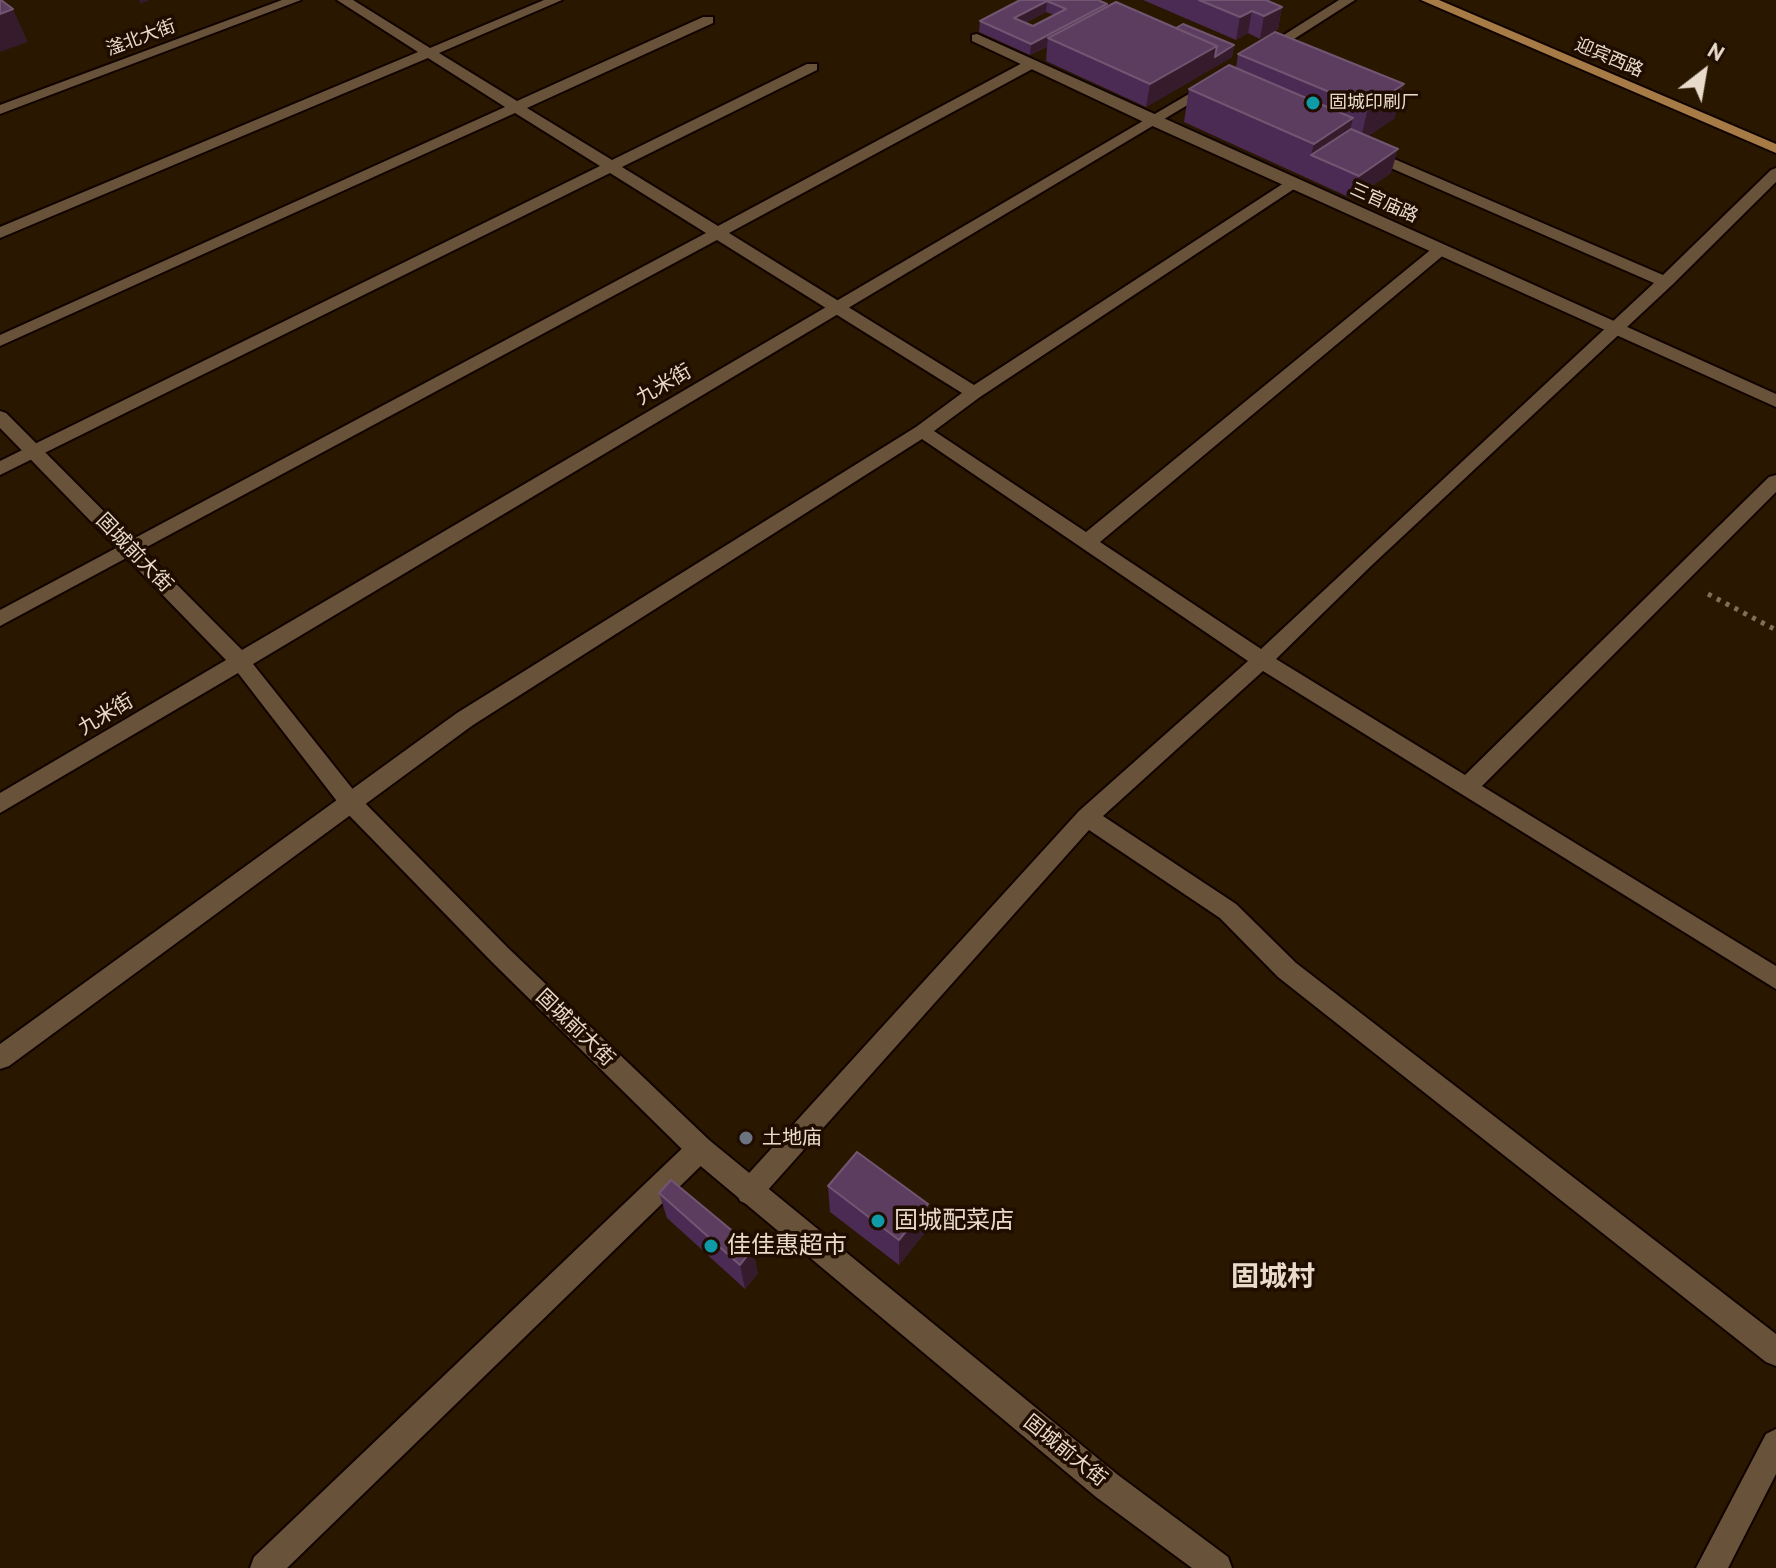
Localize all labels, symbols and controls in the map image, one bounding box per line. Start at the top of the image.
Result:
street label: 滏北大街 [103,16,179,60]
north arrow [1664,32,1744,112]
street label: 迎宾西路 [1572,34,1646,82]
text: N [1703,36,1730,67]
place label: 固城印刷厂 [1329,92,1419,114]
marker: 固城印刷厂 [1304,94,1322,112]
street label: 三官庙路 [1347,178,1421,228]
street label: 九米街 [632,360,696,410]
street label: 固城前大街 [91,509,177,597]
street label: 九米街 [74,689,138,741]
street label: 固城前大街 [531,985,619,1071]
place label: 土地庙 [762,1126,822,1150]
marker: 土地庙 [737,1129,755,1147]
place label: 固城配菜店 [894,1207,1014,1235]
marker: 固城配菜店 [869,1212,887,1230]
place label: 佳佳惠超市 [727,1232,847,1260]
marker: 佳佳惠超市 [702,1237,720,1255]
district label: 固城村 [1231,1261,1315,1295]
street label: 固城前大街 [1019,1410,1111,1492]

